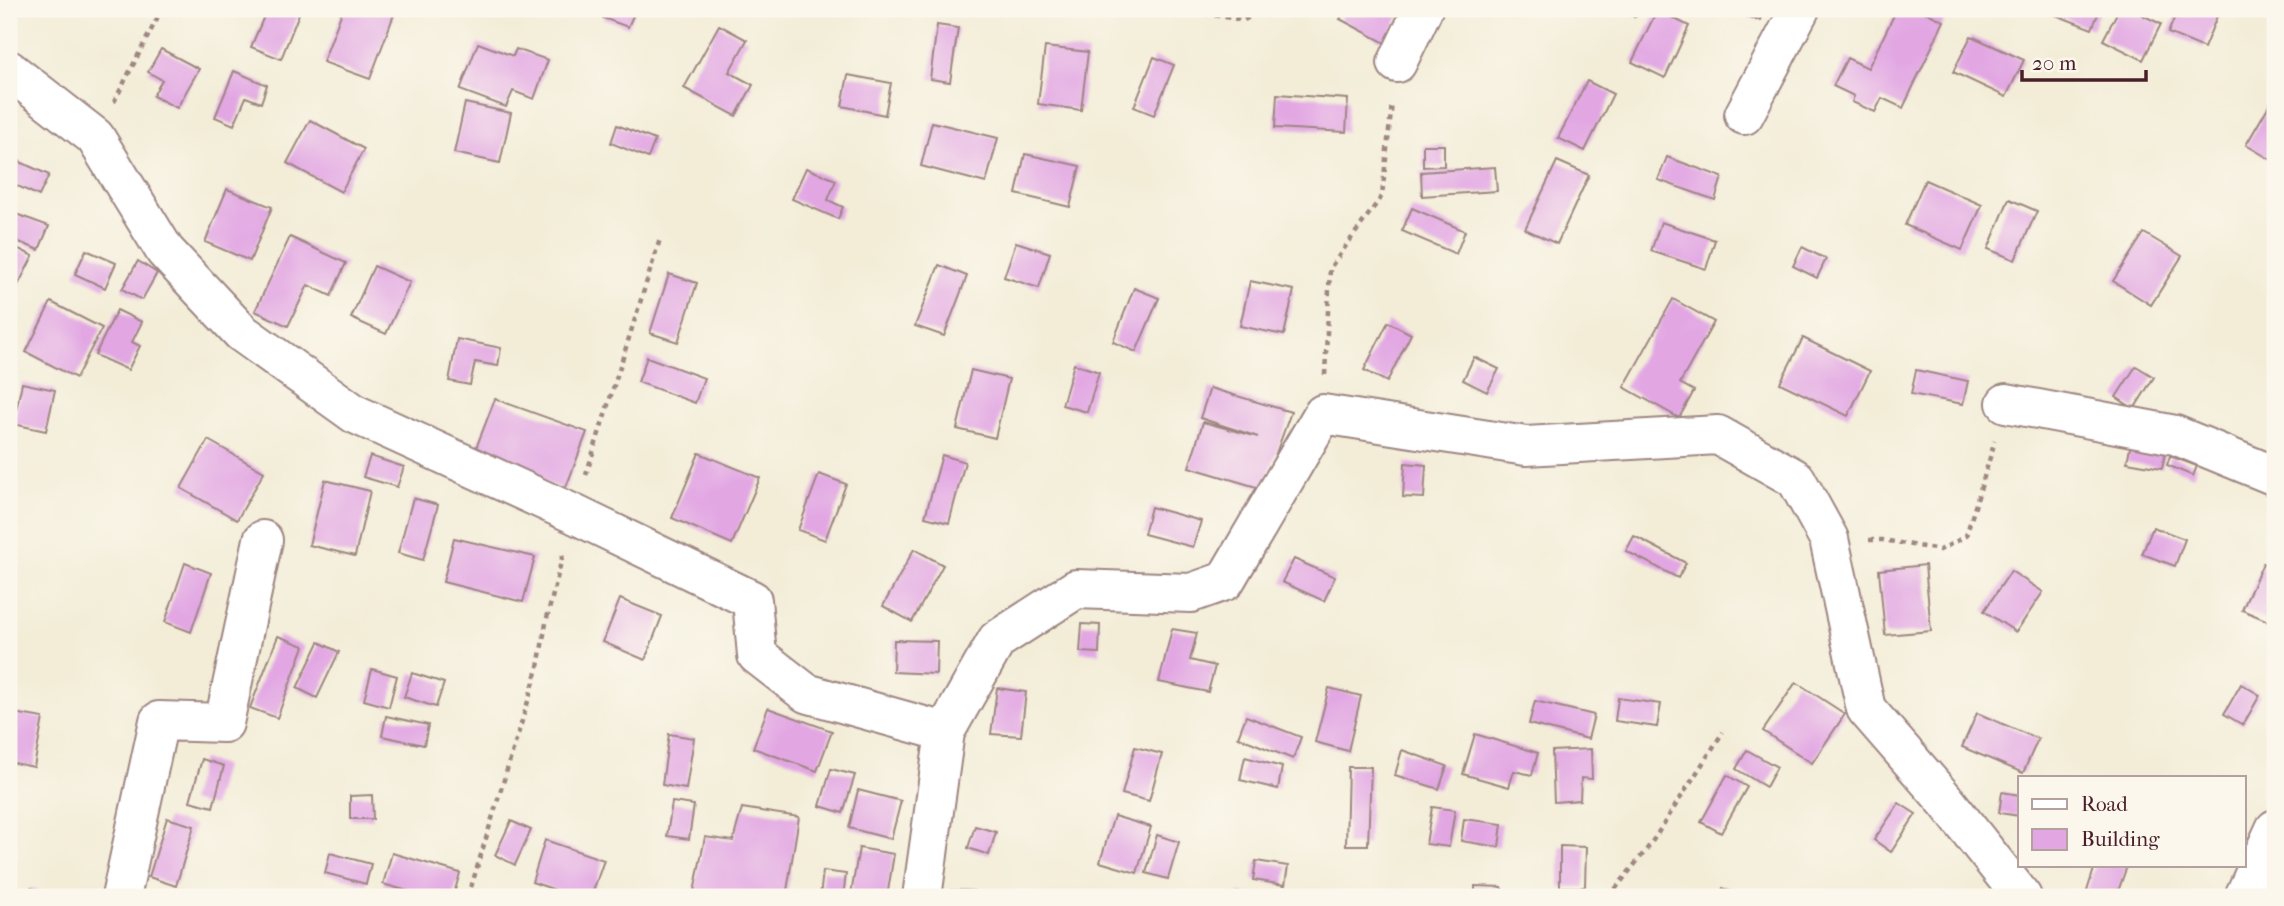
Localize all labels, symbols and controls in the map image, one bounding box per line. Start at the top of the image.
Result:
scale bar [2022,38,2146,82]
text: 20 m [2032,51,2077,75]
legend [2018,776,2246,867]
text: Road [2081,792,2128,816]
text: Building [2081,827,2160,851]

